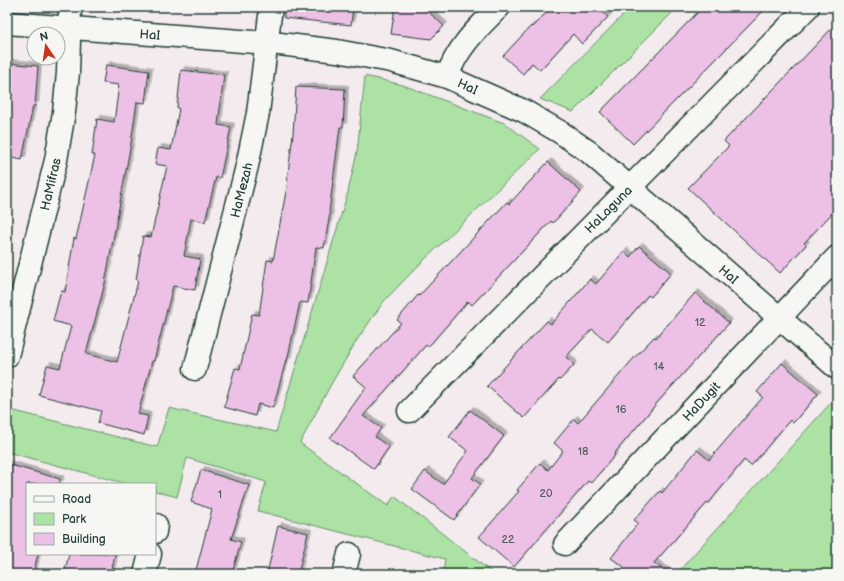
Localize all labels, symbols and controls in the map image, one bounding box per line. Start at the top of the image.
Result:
north arrow [26,26,66,66]
street label: HaI [139,26,161,44]
text: N [38,29,49,44]
street label: HaI [455,75,480,98]
street label: HaMifras [37,156,65,212]
street label: HaMezah [227,161,257,220]
street label: HaLaguna [582,183,636,237]
street label: HaI [715,262,741,288]
house number: 12 [695,316,706,329]
house number: 14 [654,360,665,373]
street label: HaDugit [679,379,724,425]
house number: 16 [616,403,627,416]
house number: 18 [578,445,588,458]
legend [26,483,156,555]
house number: 20 [540,487,553,500]
house number: 1 [218,488,222,501]
text: Road [62,492,91,507]
text: Park [62,512,86,527]
text: Building [62,532,106,547]
house number: 22 [502,533,515,546]

